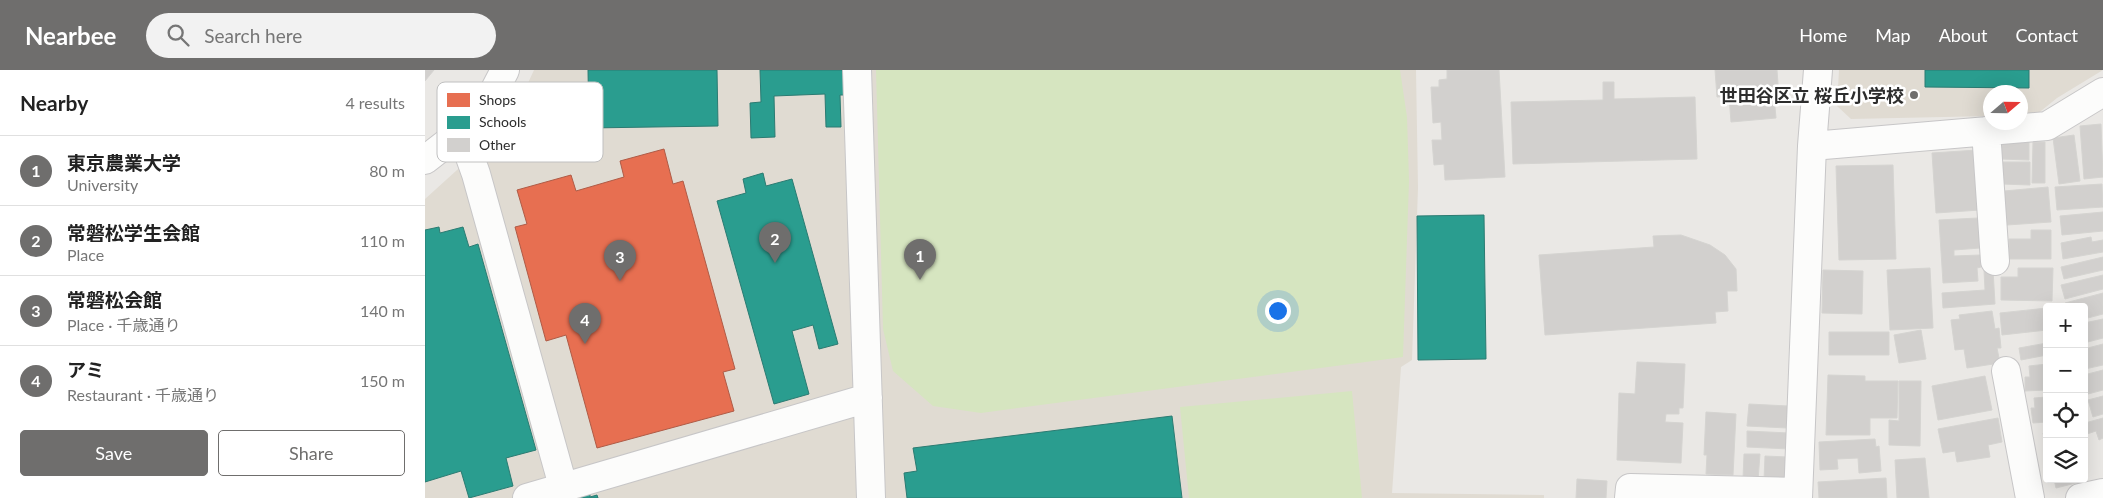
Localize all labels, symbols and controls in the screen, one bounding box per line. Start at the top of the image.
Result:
search box [146,13,496,58]
text: Nearbee [25,21,116,50]
icon: search [164,21,192,49]
text: Search here [204,24,302,47]
text: Home [1799,24,1847,46]
text: Map [1875,24,1911,46]
text: About [1939,24,1988,46]
text: Contact [2016,24,2078,46]
legend [437,82,603,162]
place label: 世田谷区立 桜丘小学校 [1720,84,1904,106]
north arrow [1983,85,2028,130]
marker: 世田谷区立 桜丘小学校 [1908,89,1920,101]
text: Nearby [20,90,88,115]
text: Shops [479,91,516,108]
text: 4 results [345,93,405,112]
text: Schools [479,113,526,130]
text: Other [479,136,516,153]
text: 東京農業大学 [67,151,181,174]
text: 1 [31,161,41,180]
text: 80 m [369,161,405,180]
text: University [67,175,138,194]
text: 常磐松学生会館 [67,221,200,244]
pin: 2 [759,222,791,263]
text: 2 [31,231,41,250]
text: 110 m [360,231,405,250]
pin: 1 [904,239,936,280]
pin: 3 [604,240,636,281]
text: Place [67,245,104,264]
text: 常磐松会館 [67,288,162,311]
your location [1265,298,1291,324]
text: 3 [31,301,41,320]
text: 140 m [360,301,405,320]
pin: 4 [569,303,601,344]
map controls [2043,303,2088,483]
button: + [2043,303,2088,348]
text: Place · 千歳通り [67,315,181,334]
button: − [2043,348,2088,393]
text: アミ [67,358,105,381]
text: 4 [31,371,41,390]
text: 150 m [360,371,405,390]
text: Restaurant · 千歳通り [67,385,219,404]
button: locate [2043,393,2088,438]
button: Save [20,430,208,476]
button: Share [218,430,405,476]
button: layers [2043,438,2088,483]

